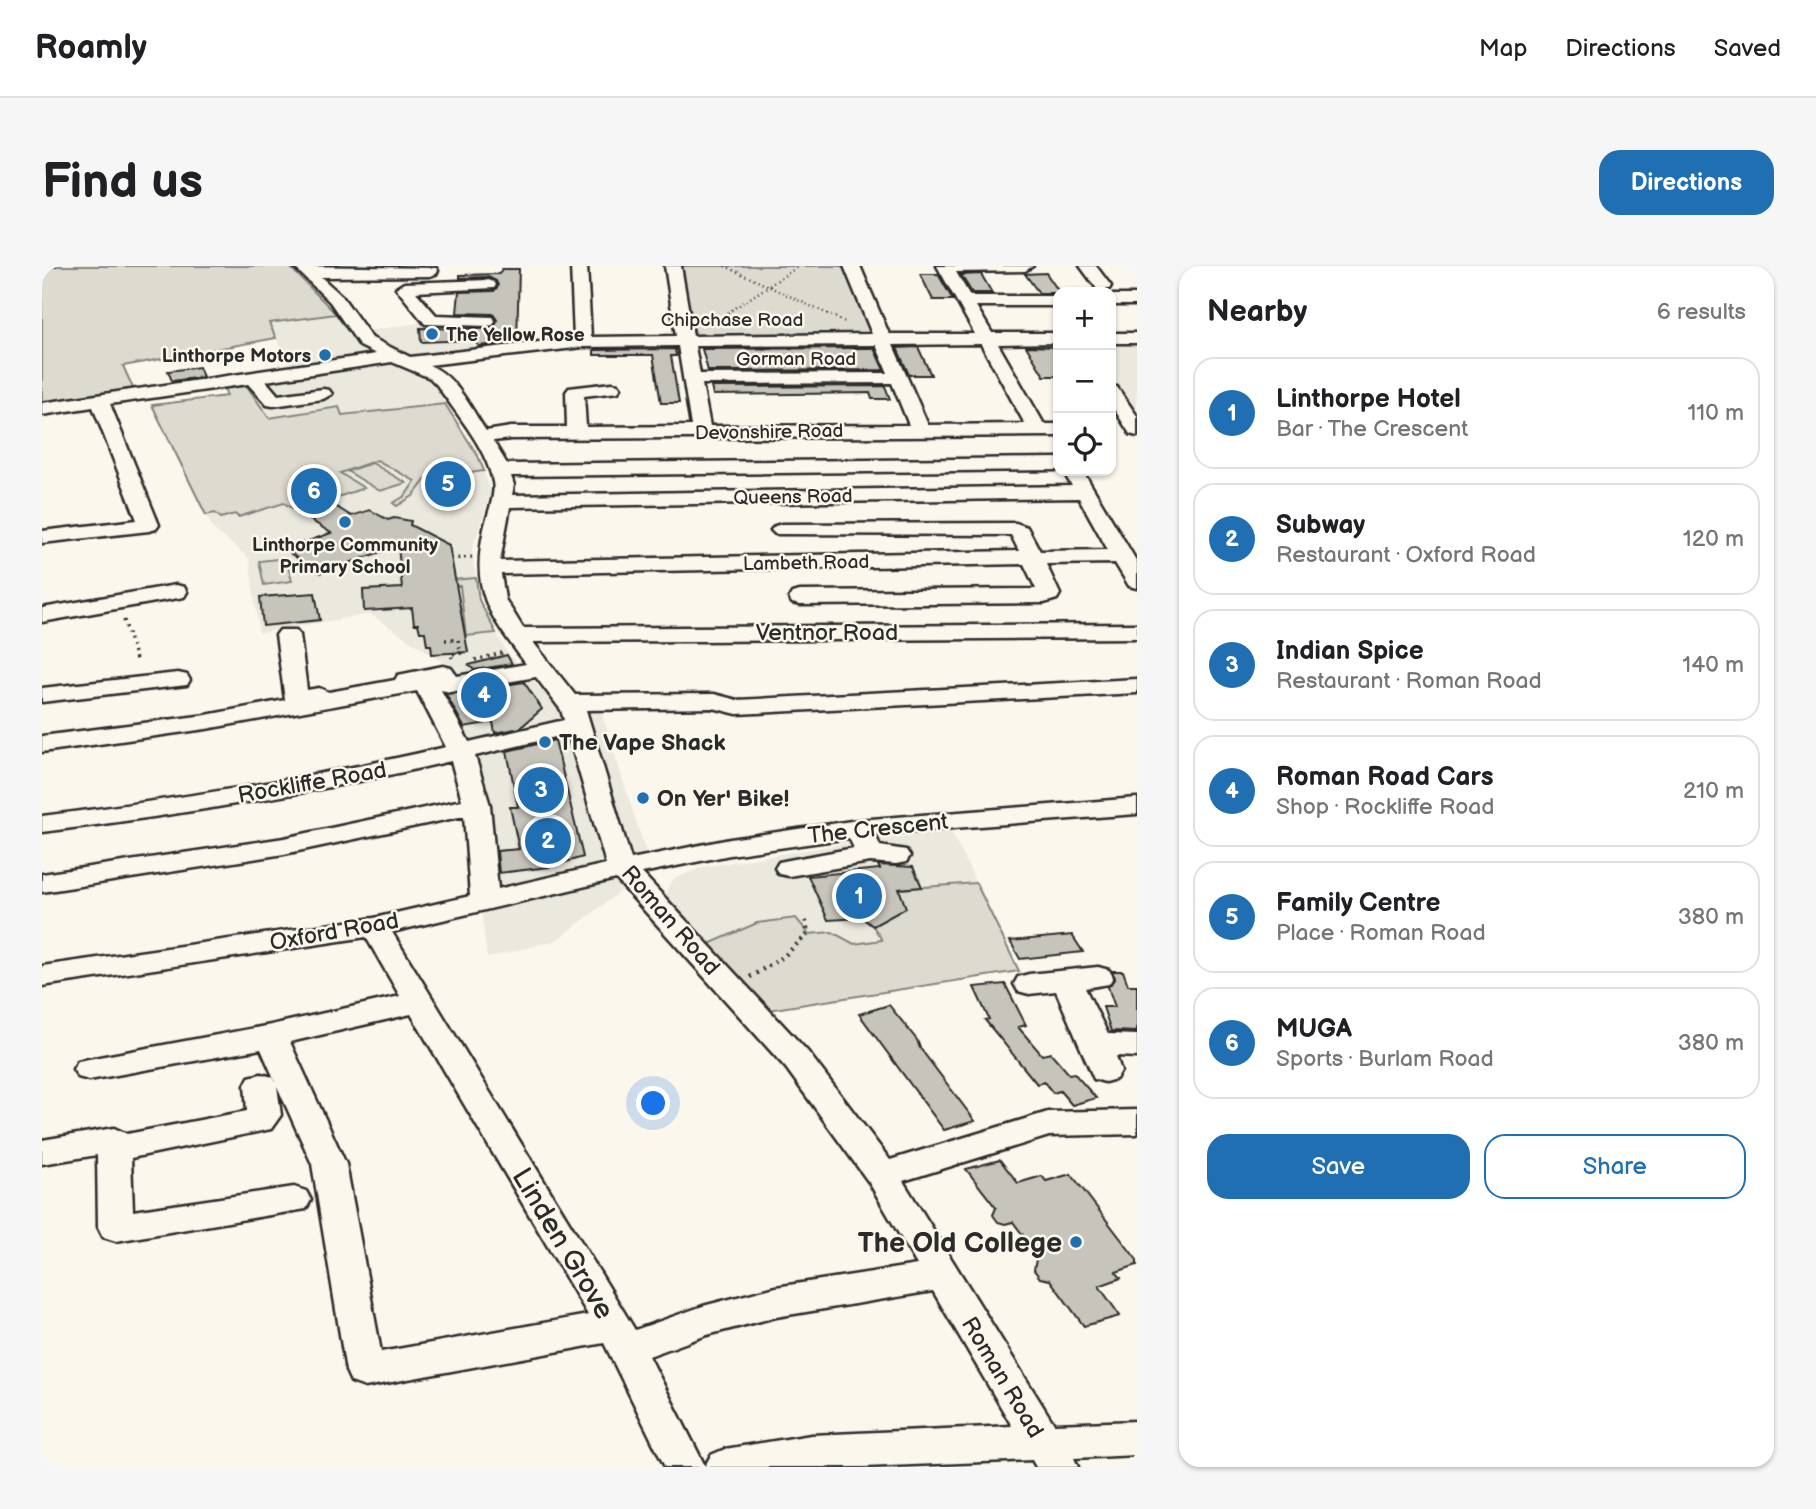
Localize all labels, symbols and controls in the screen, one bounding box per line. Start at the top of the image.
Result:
text: Roamly [35,28,147,68]
text: Map [1479,34,1527,63]
text: Directions [1565,34,1676,63]
text: Saved [1714,34,1781,63]
button: Directions [1599,150,1774,215]
text: Find us [42,153,203,212]
map controls [1053,287,1116,476]
button: + [1053,287,1116,350]
text: Nearby [1207,294,1307,330]
text: 6 results [1657,298,1746,326]
street label: Chipchase Road [661,309,803,332]
place label: The Yellow Rose [446,324,585,347]
marker: The Yellow Rose [424,326,440,342]
place label: Linthorpe Motors [162,345,311,368]
marker: Linthorpe Motors [317,347,333,363]
street label: Gorman Road [736,348,856,371]
button: − [1053,350,1116,413]
text: Linthorpe Hotel [1276,384,1461,415]
text: 1 [1227,399,1237,427]
text: 110 m [1687,399,1744,427]
button: locate [1053,413,1116,476]
text: Bar · The Crescent [1276,415,1468,443]
street label: Devonshire Road [695,420,843,445]
pin: 5 [425,458,471,510]
pin: 6 [291,465,337,517]
street label: Queens Road [733,485,853,510]
text: Subway [1276,510,1365,541]
marker: Linthorpe Community Primary School [337,514,353,530]
text: 2 [1225,525,1239,553]
text: 120 m [1683,525,1744,553]
place label: Linthorpe Community Primary School [252,534,438,579]
text: Restaurant · Oxford Road [1276,541,1536,569]
street label: Lambeth Road [743,551,869,576]
street label: Ventnor Road [756,619,898,647]
text: Indian Spice [1276,636,1424,667]
text: 3 [1225,651,1239,679]
text: 140 m [1682,651,1744,679]
text: Restaurant · Roman Road [1276,667,1542,695]
pin: 4 [461,669,507,721]
place label: The Vape Shack [559,729,726,757]
marker: The Vape Shack [537,734,553,750]
street label: Rockliffe Road [236,756,389,810]
text: Roman Road Cars [1276,762,1494,793]
pin: 3 [518,764,564,816]
text: 4 [1225,777,1239,805]
text: 210 m [1683,777,1744,805]
place label: On Yer' Bike! [657,785,789,813]
marker: On Yer' Bike! [635,790,651,806]
text: Shop · Rockliffe Road [1276,793,1495,821]
street label: The Crescent [807,808,950,850]
pin: 2 [525,815,571,867]
street label: Roman Road [615,860,726,981]
pin: 1 [836,870,882,922]
text: Family Centre [1276,888,1440,919]
text: 5 [1225,903,1239,931]
text: 380 m [1678,903,1744,931]
street label: Oxford Road [268,907,401,957]
text: Place · Roman Road [1276,919,1486,947]
text: MUGA [1276,1014,1352,1045]
text: 6 [1225,1029,1239,1057]
text: 380 m [1678,1029,1744,1057]
text: Sports · Burlam Road [1276,1045,1494,1073]
your location [636,1086,670,1120]
button: Save [1207,1134,1470,1199]
button: Share [1484,1134,1746,1199]
street label: Linden Grove [505,1162,621,1325]
place label: The Old College [858,1227,1062,1260]
marker: The Old College [1068,1234,1084,1250]
street label: Roman Road [955,1312,1049,1443]

